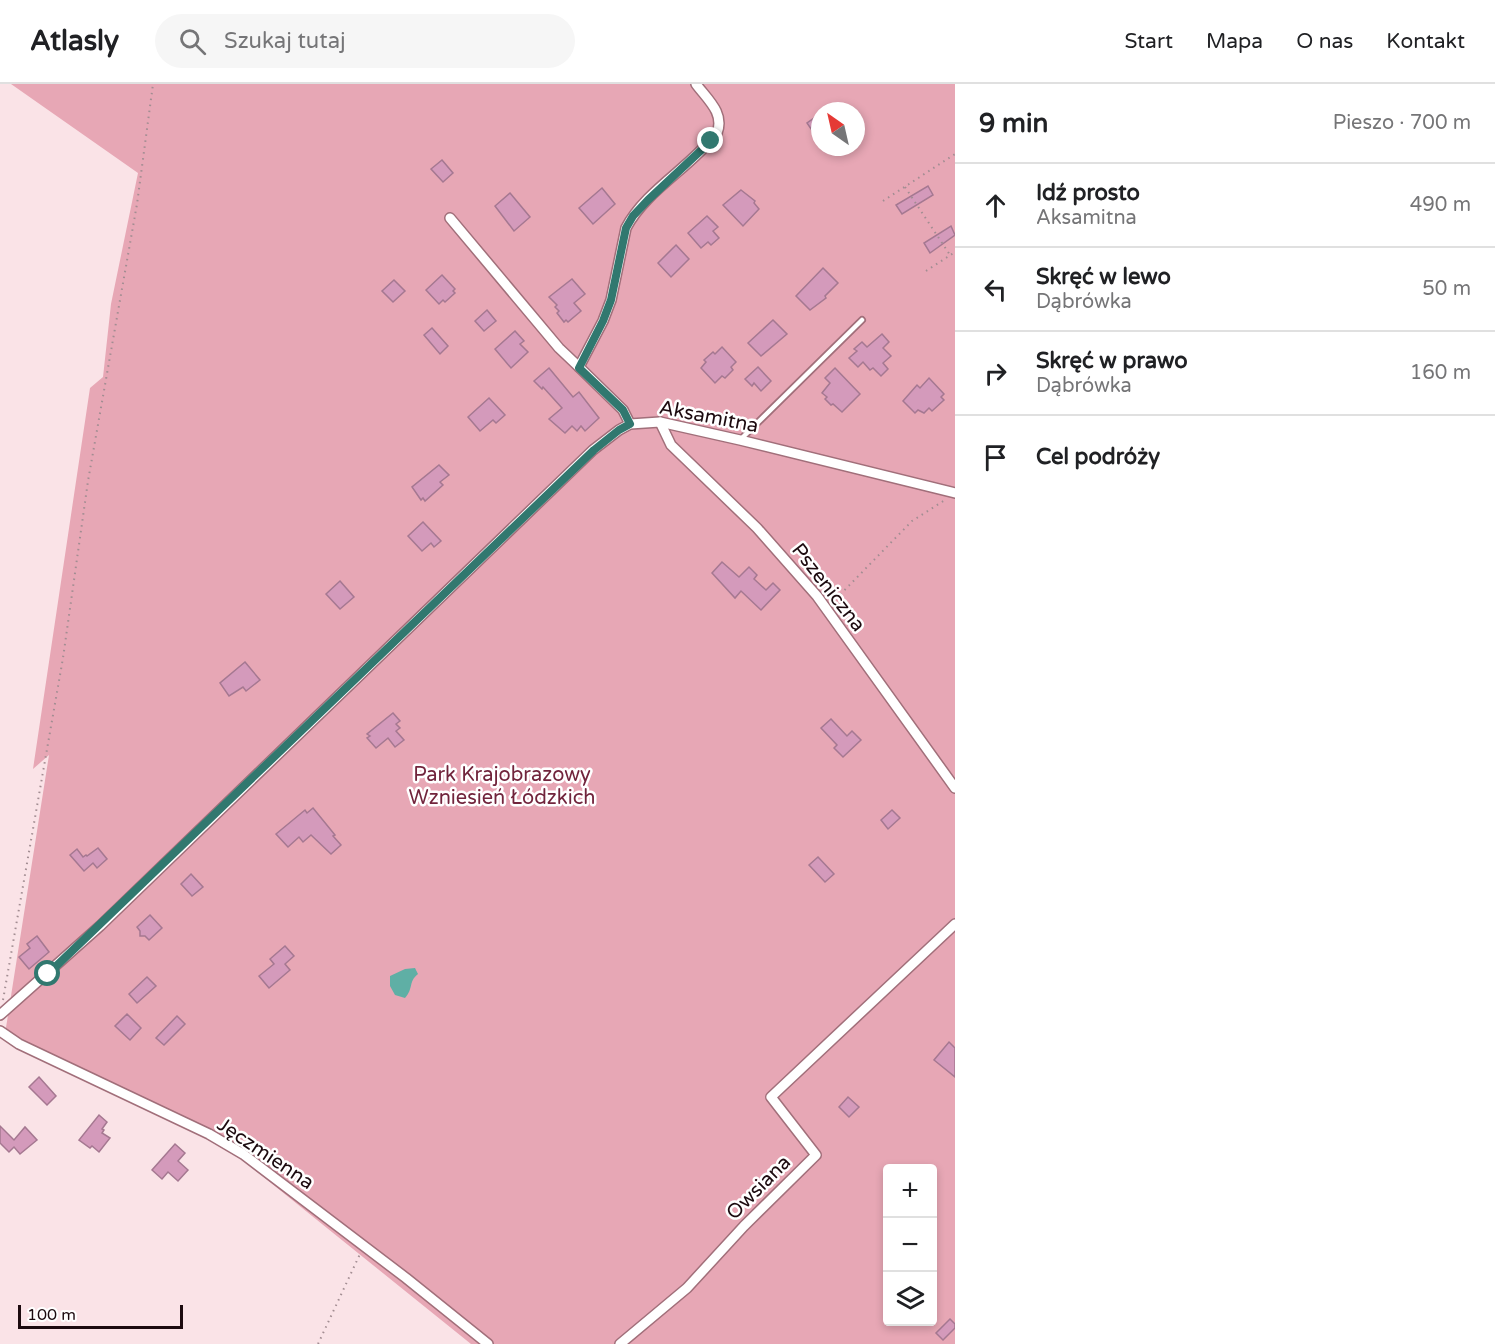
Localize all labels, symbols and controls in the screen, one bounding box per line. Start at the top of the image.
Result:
search box [155,14,575,68]
text: Atlasly [30,24,119,58]
icon: search [176,25,209,58]
text: Szukaj tutaj [224,28,346,54]
text: Start [1125,29,1173,54]
text: Mapa [1206,29,1263,54]
text: O nas [1296,29,1353,54]
text: Kontakt [1386,29,1465,54]
north arrow [811,102,865,156]
text: 9 min [979,108,1048,139]
text: Pieszo · 700 m [1333,111,1471,135]
route end [697,127,723,153]
text: Idź prosto [1036,180,1140,206]
icon: ahead [979,189,1012,222]
text: 490 m [1410,193,1471,217]
text: Aksamitna [1036,206,1137,230]
text: Skręć w lewo [1036,264,1171,290]
icon: left [979,273,1012,306]
text: 50 m [1422,277,1471,301]
text: Dąbrówka [1036,290,1132,314]
text: Skręć w prawo [1036,348,1188,374]
icon: right [979,357,1012,390]
text: 160 m [1410,361,1471,385]
text: Dąbrówka [1036,374,1132,398]
street label: Aksamitna [657,396,761,438]
icon: arrive [979,441,1012,474]
text: Cel podróży [1036,444,1160,470]
street label: Pszeniczna [786,539,870,637]
park label: Park Krajobrazowy Wzniesień Łódzkich [408,763,596,810]
route start [34,960,60,986]
street label: Jęczmienna [212,1113,318,1195]
street label: Owsiana [721,1150,796,1225]
map controls [883,1164,937,1326]
button: + [883,1164,937,1218]
button: − [883,1218,937,1272]
button: layers [883,1272,937,1326]
scale bar [18,1302,183,1330]
text: 100 m [27,1305,76,1325]

